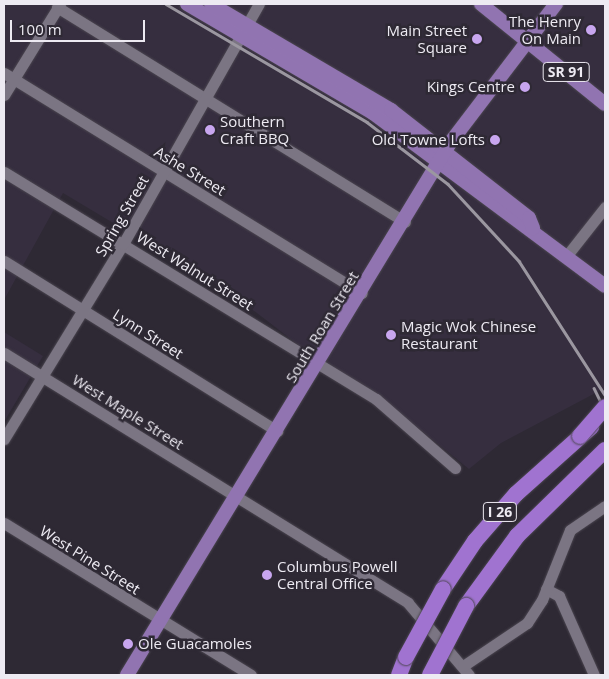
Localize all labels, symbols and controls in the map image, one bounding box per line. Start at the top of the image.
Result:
scale bar [12,10,148,42]
place label: The Henry On Main [509,12,581,47]
text: 100 m [18,19,62,39]
place label: Main Street Square [386,21,467,56]
marker: The Henry On Main [585,24,597,36]
marker: Main Street Square [471,33,483,45]
road number: SR 91 [542,61,590,84]
place label: Kings Centre [427,78,515,96]
marker: Kings Centre [519,81,531,93]
place label: Southern Craft BBQ [220,112,289,147]
marker: Southern Craft BBQ [204,124,216,136]
place label: Old Towne Lofts [372,131,485,149]
marker: Old Towne Lofts [489,134,501,146]
street label: Ashe Street [151,143,229,199]
street label: Spring Street [92,172,152,260]
street label: West Walnut Street [133,228,257,314]
street label: South Roan Street [282,268,362,386]
street label: Lynn Street [110,305,186,363]
place label: Magic Wok Chinese Restaurant [401,317,536,352]
marker: Magic Wok Chinese Restaurant [385,329,397,341]
street label: West Maple Street [69,371,187,453]
road number: I 26 [482,501,518,524]
street label: West Pine Street [37,522,143,598]
place label: Columbus Powell Central Office [277,557,397,592]
marker: Columbus Powell Central Office [261,569,273,581]
place label: Ole Guacamoles [138,635,252,653]
marker: Ole Guacamoles [122,638,134,650]

